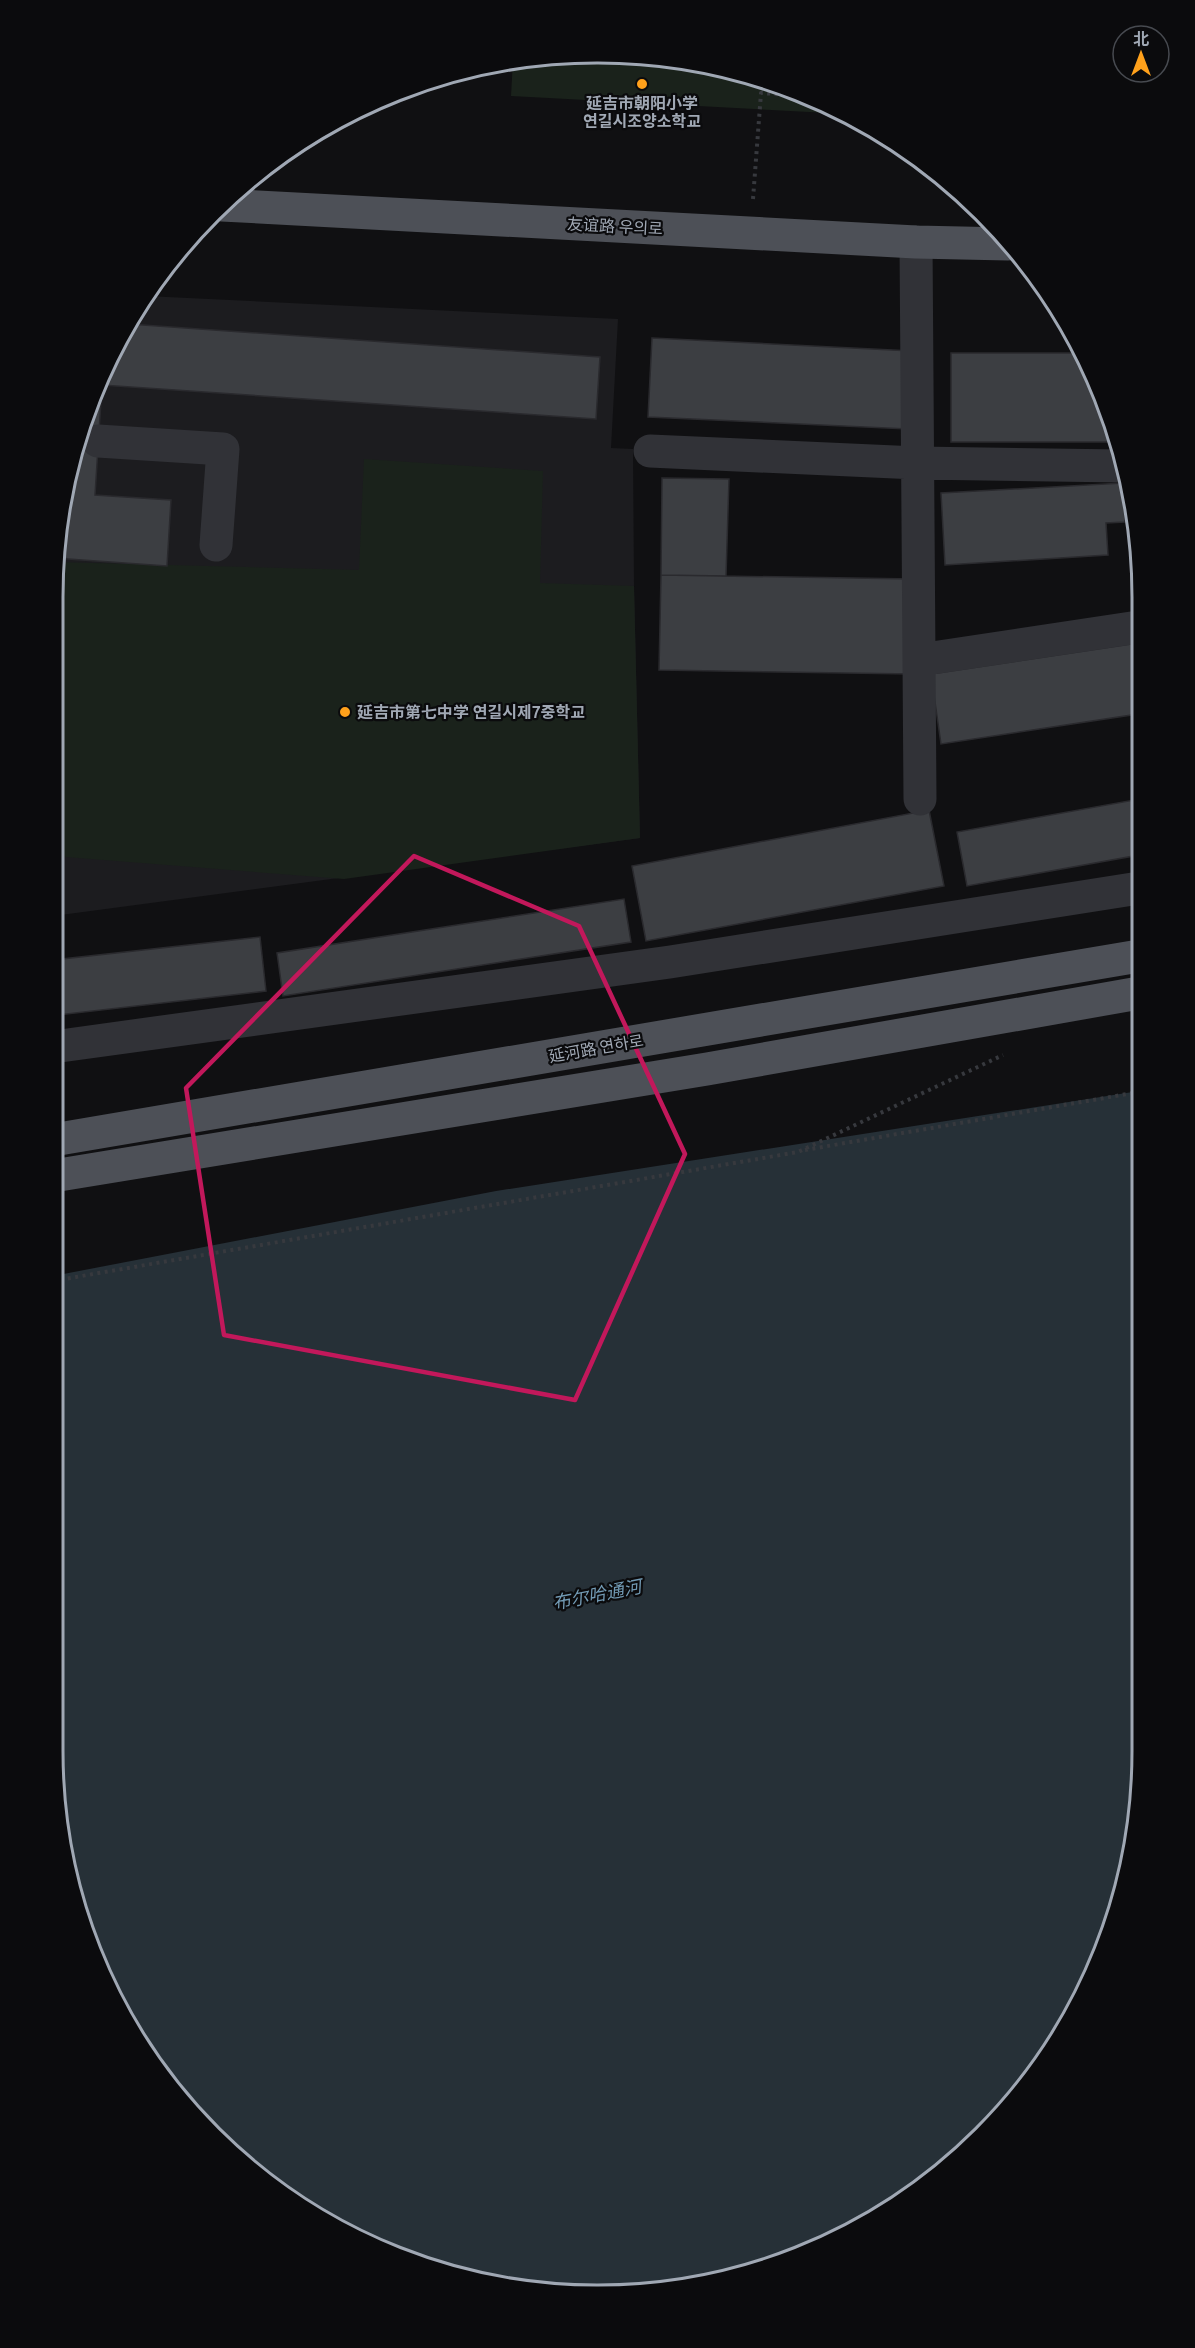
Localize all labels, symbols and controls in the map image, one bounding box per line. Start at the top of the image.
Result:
north arrow [1111,24,1171,84]
text: 北 [1133,30,1149,48]
marker: 延吉市朝阳小学 연길시조양소학교 [635,77,649,91]
place label: 延吉市朝阳小学 연길시조양소학교 [583,94,701,130]
street label: 友谊路 우의로 [567,215,664,238]
place label: 延吉市第七中学 연길시제7중학교 [357,703,585,721]
marker: 延吉市第七中学 연길시제7중학교 [338,705,352,719]
street label: 延河路 연하로 [547,1031,645,1065]
water label: 布尔哈通河 [551,1575,646,1612]

